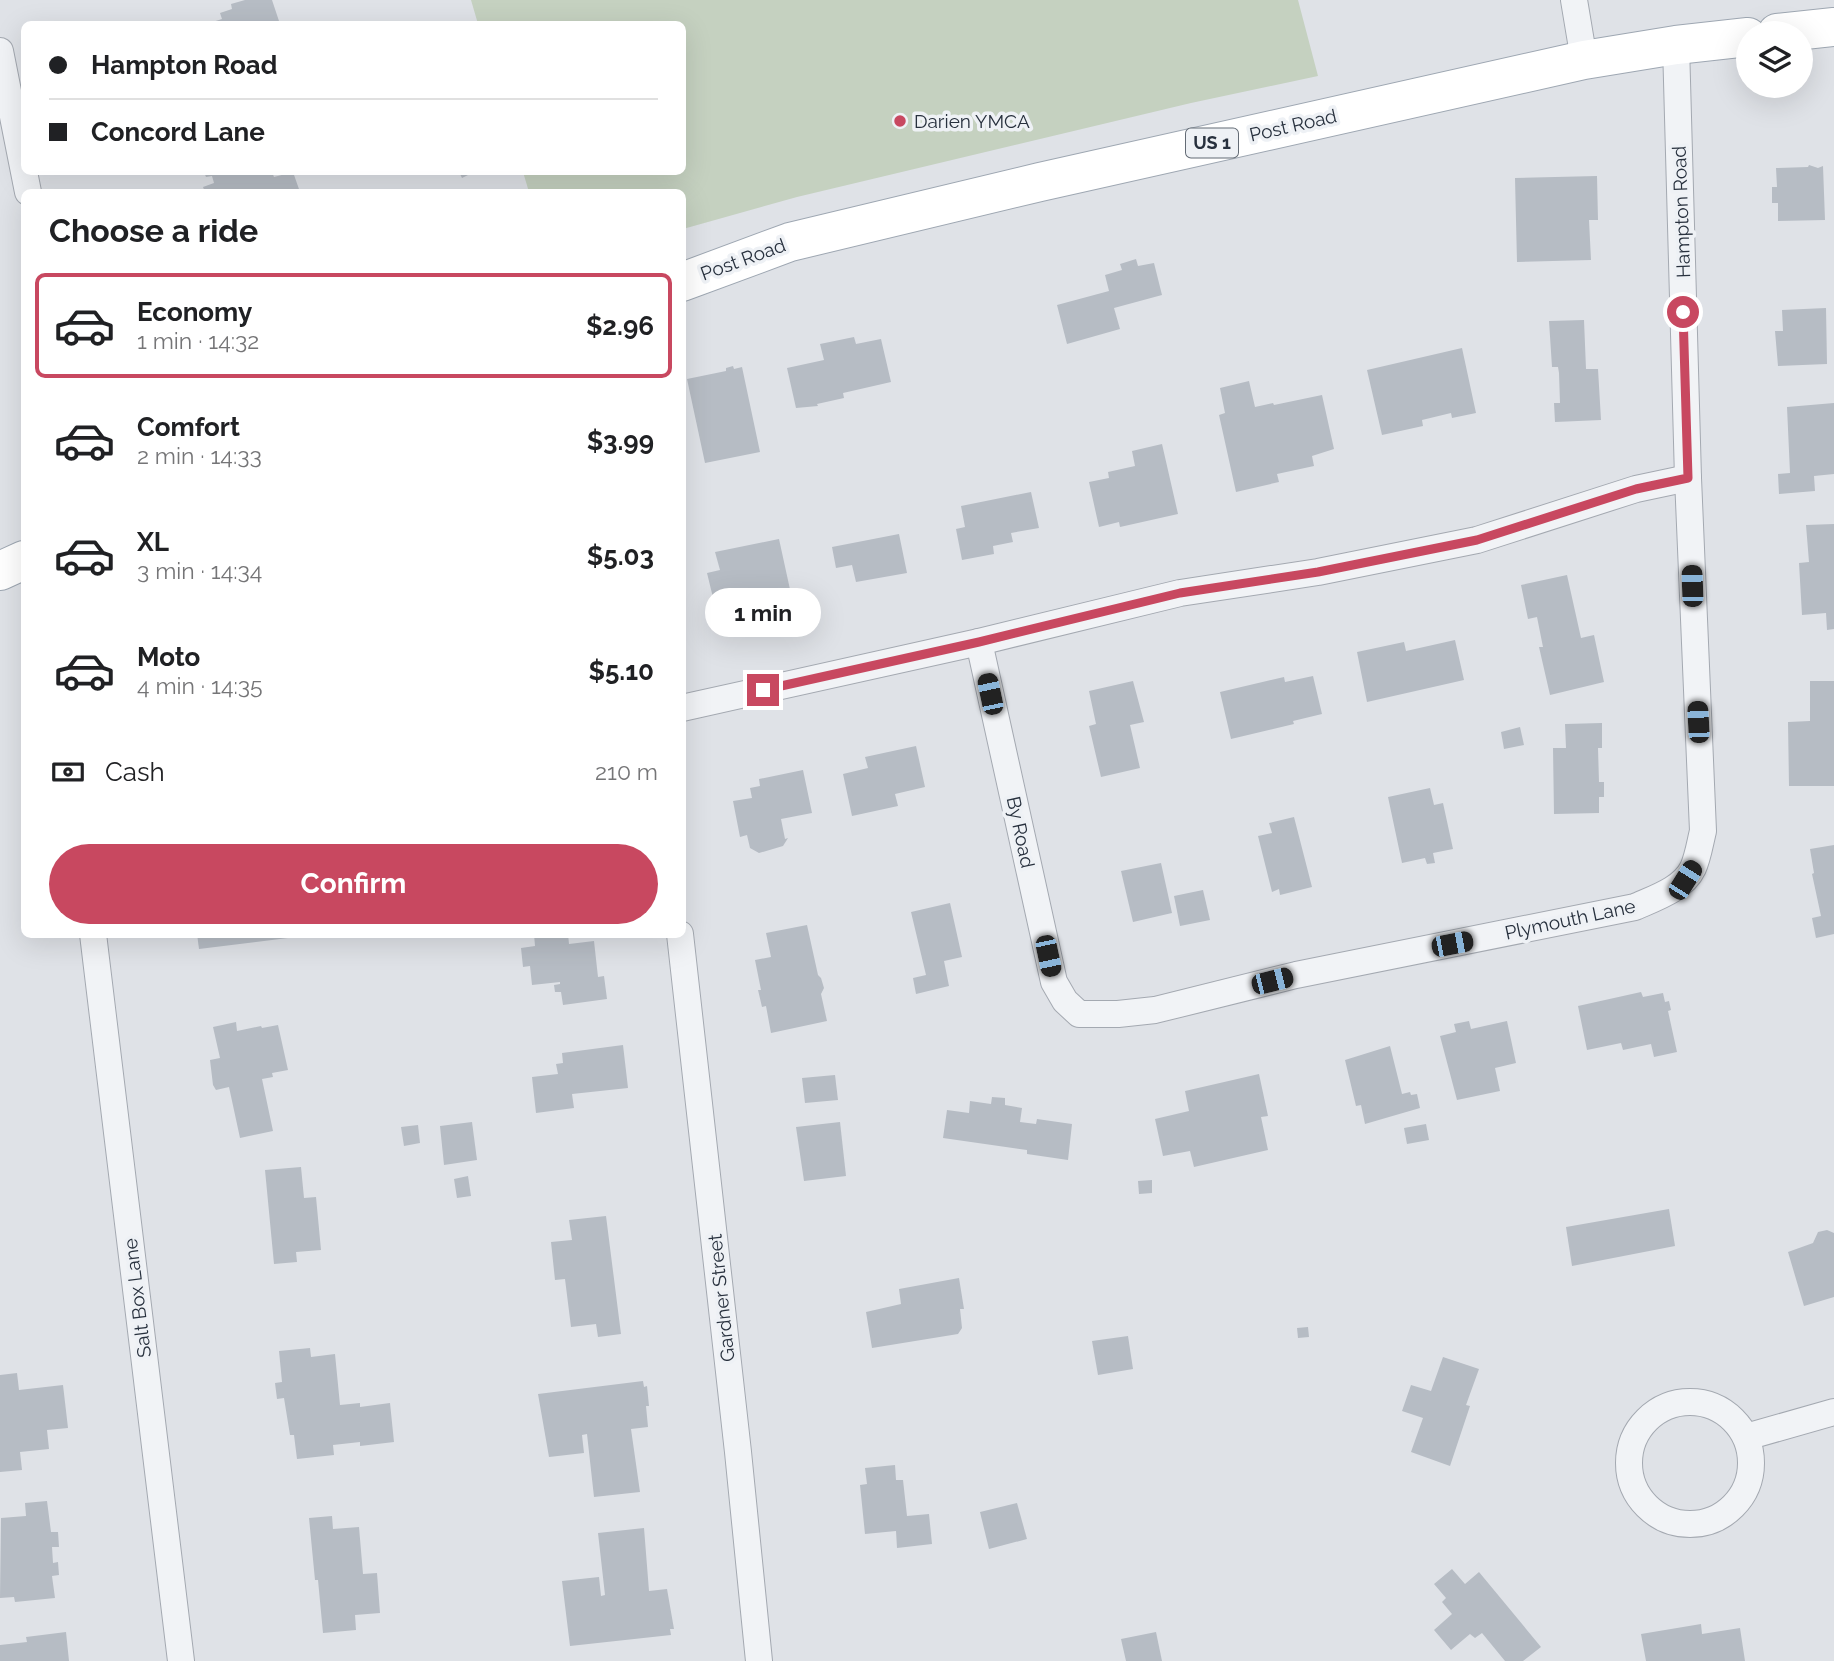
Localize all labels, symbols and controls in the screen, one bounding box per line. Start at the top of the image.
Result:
map controls [1736,21,1813,98]
button: layers [1736,21,1813,98]
text: Hampton Road [91,50,277,80]
street label: Post Road [1247,104,1339,146]
place label: Darien YMCA [914,110,1030,132]
marker: Darien YMCA [892,113,908,129]
text: Concord Lane [91,117,265,147]
road number: US 1 [1186,128,1238,158]
street label: Hampton Road [1668,145,1694,279]
text: Choose a ride [49,212,258,249]
street label: Post Road [697,233,789,285]
icon: car [53,294,116,357]
route start [1667,296,1699,328]
text: Economy [137,297,252,327]
text: $2.96 [586,311,654,341]
text: 1 min · 14:32 [137,327,259,354]
icon: car [53,409,116,472]
text: Comfort [137,412,240,442]
text: $3.99 [587,426,654,456]
text: 2 min · 14:33 [137,442,262,469]
icon: car [53,524,116,587]
text: XL [137,527,169,557]
text: $5.03 [587,541,654,571]
text: 3 min · 14:34 [137,557,262,584]
car [1681,565,1704,607]
callout: 1 min [705,588,821,638]
text: 1 min [734,599,792,626]
icon: car [53,639,116,702]
text: Moto [137,642,200,672]
text: $5.10 [588,656,654,686]
car [976,671,1005,717]
text: 4 min · 14:35 [137,672,263,699]
route end [747,674,779,706]
car [1687,700,1710,744]
icon: cash [49,753,87,791]
text: Cash [105,757,165,787]
text: 210 m [595,758,658,785]
street label: By Road [1003,794,1039,870]
button: Confirm [49,844,658,924]
car [1665,857,1706,903]
street label: Plymouth Lane [1503,894,1637,944]
car [1430,930,1475,958]
car [1034,933,1063,979]
car [1250,966,1295,996]
street label: Gardner Street [703,1232,739,1363]
street label: Salt Box Lane [119,1237,155,1359]

